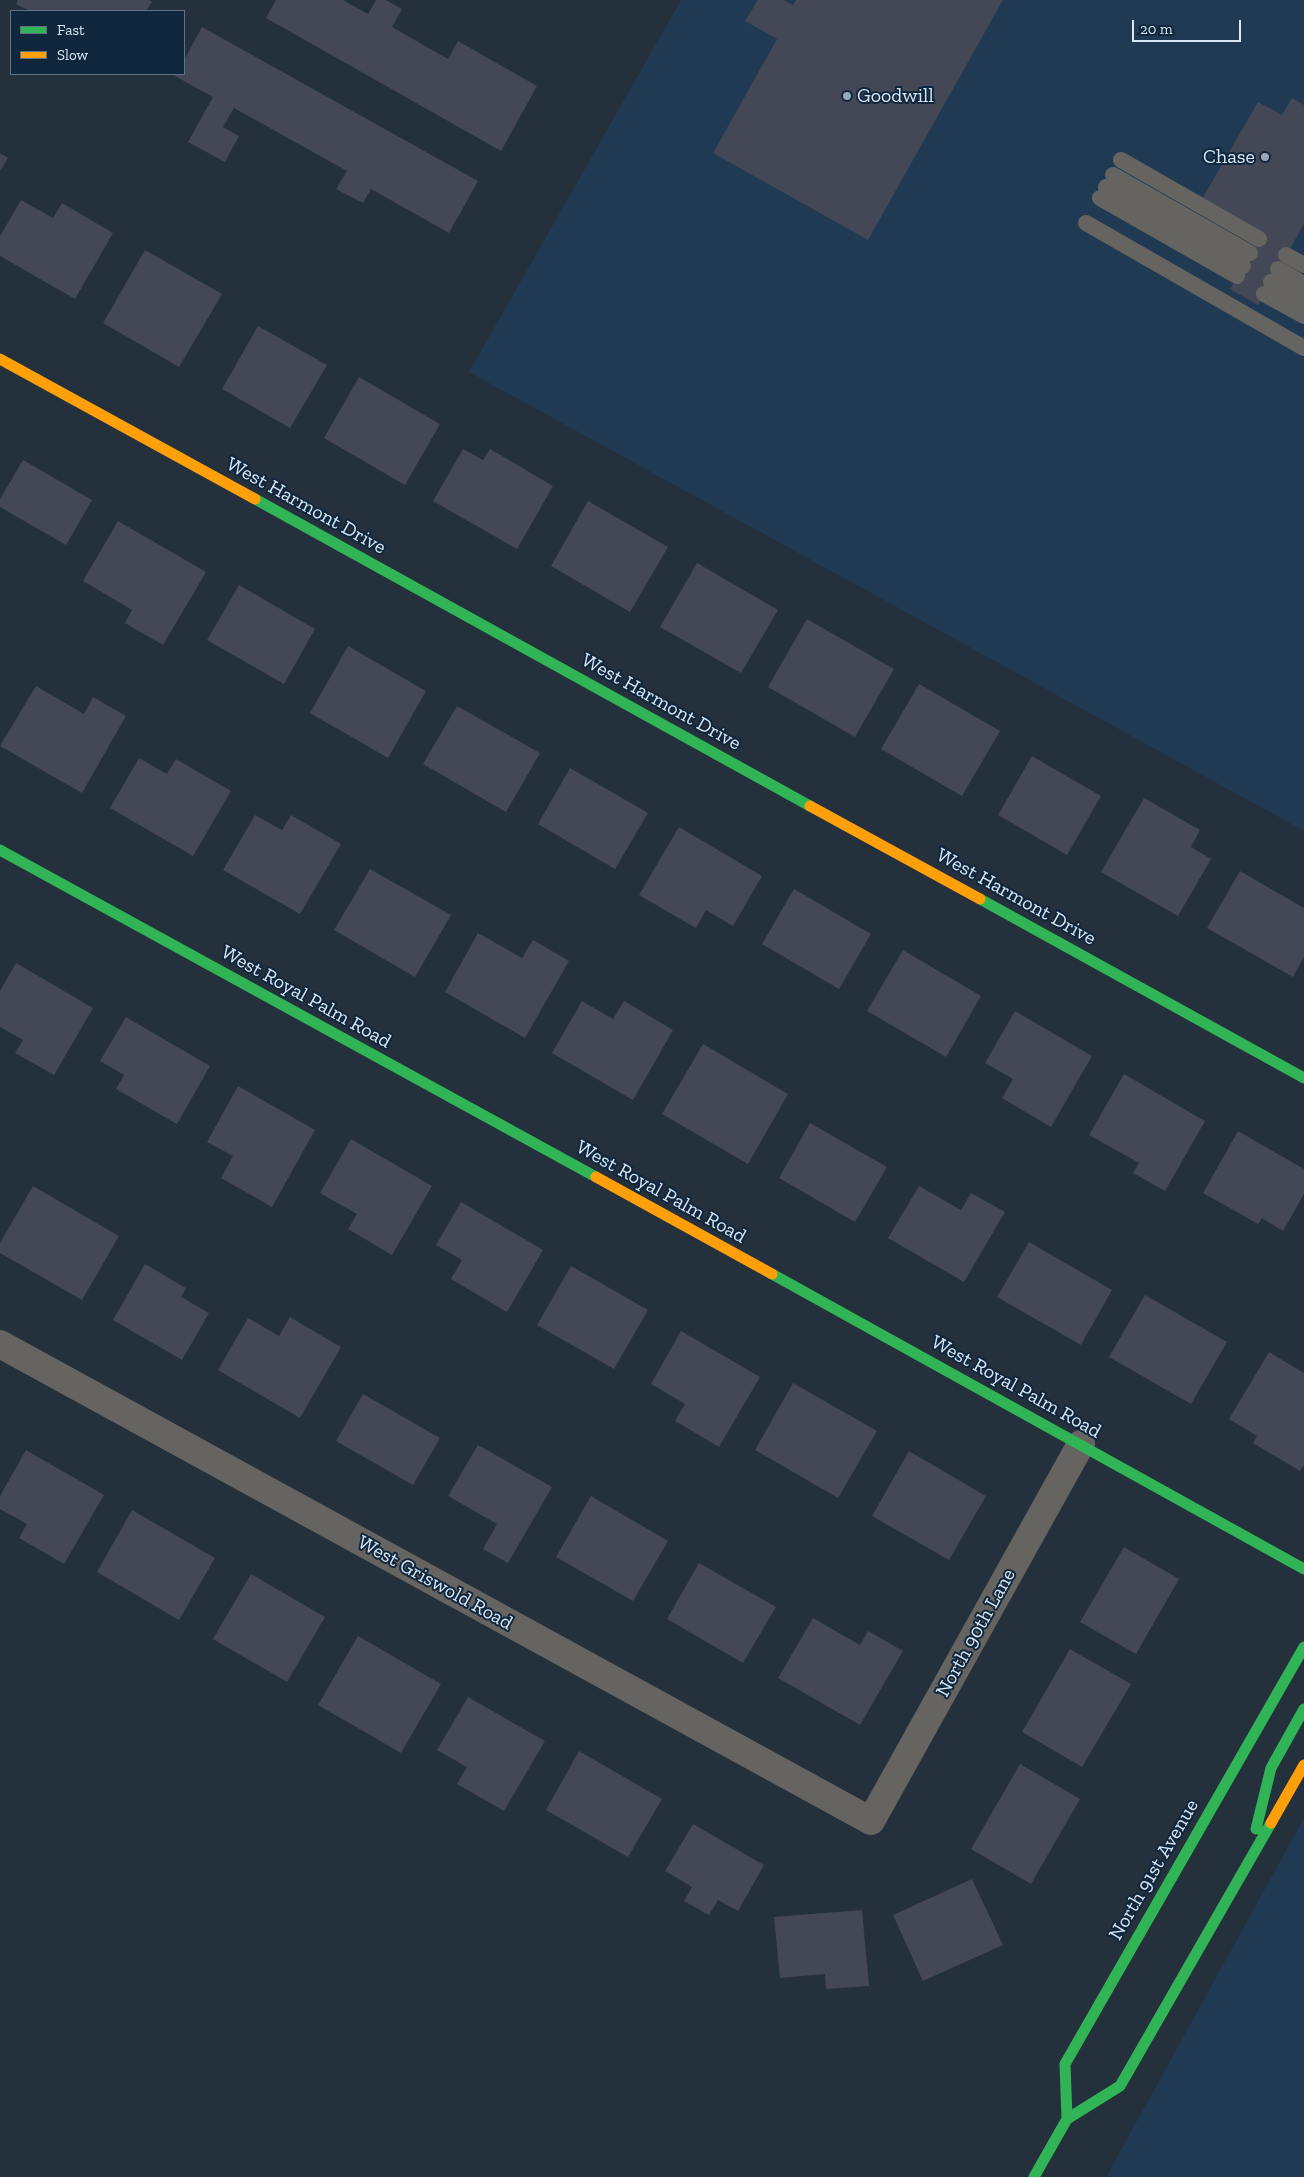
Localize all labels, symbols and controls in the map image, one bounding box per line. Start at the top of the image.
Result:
legend [10,10,185,75]
scale bar [1134,10,1243,42]
text: 20 m [1140,20,1173,38]
text: Fast [57,21,85,39]
text: Slow [57,46,88,64]
place label: Goodwill [857,84,934,108]
marker: Goodwill [841,90,853,102]
place label: Chase [1203,145,1255,169]
marker: Chase [1259,151,1271,163]
street label: West Harmont Drive [222,452,390,560]
street label: West Harmont Drive [577,648,745,756]
street label: West Harmont Drive [932,843,1100,951]
street label: West Royal Palm Road [217,940,395,1054]
street label: West Royal Palm Road [572,1135,750,1249]
street label: West Royal Palm Road [927,1330,1105,1444]
street label: West Griswold Road [353,1530,517,1636]
street label: North 90th Lane [931,1565,1021,1701]
street label: North 91st Avenue [1104,1795,1204,1945]

